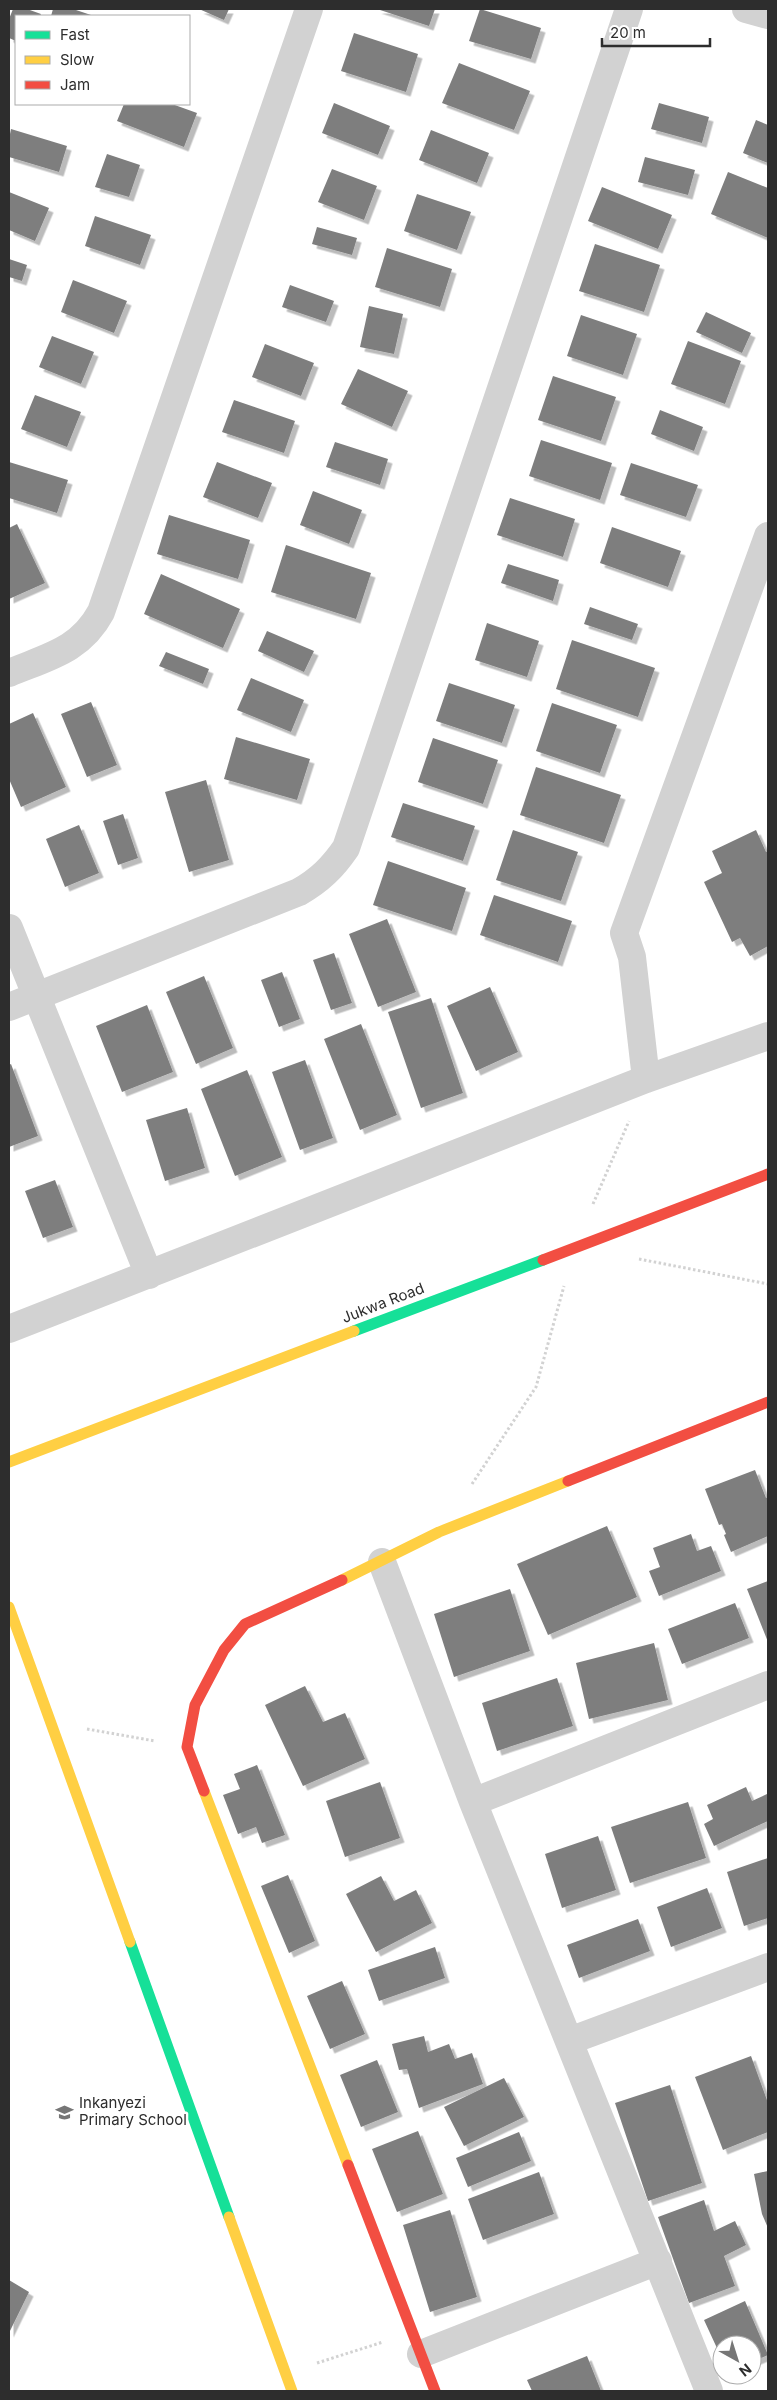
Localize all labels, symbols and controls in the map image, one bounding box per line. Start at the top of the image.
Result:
legend [15,15,190,105]
scale bar [602,15,710,47]
text: 20 m [610,23,646,42]
text: Fast [60,25,90,44]
text: Slow [60,50,94,69]
text: Jam [60,75,90,94]
street label: Jukwa Road [339,1278,427,1327]
place label: Inkanyezi Primary School [79,2093,187,2129]
school or university icon: Inkanyezi Primary School [55,2102,75,2122]
north arrow [712,2335,762,2385]
text: N [736,2361,755,2380]

